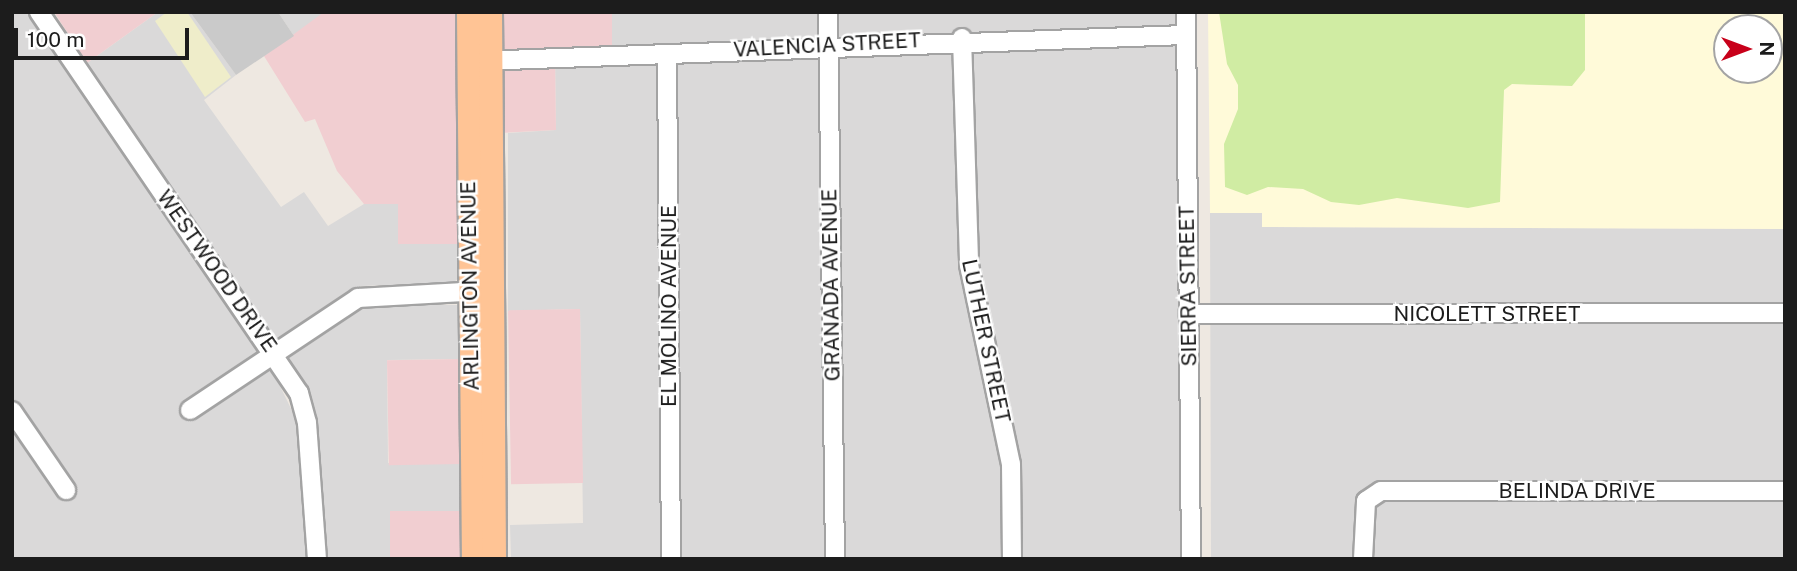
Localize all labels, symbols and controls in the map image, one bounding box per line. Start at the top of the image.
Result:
scale bar [18,14,192,58]
north arrow [1713,14,1783,84]
text: 100 m [27,27,84,52]
street label: VALENCIA STREET [733,28,921,62]
text: N [1756,42,1778,56]
street label: ARLINGTON AVENUE [456,181,484,391]
street label: WESTWOOD DRIVE [152,185,282,357]
street label: GRANADA AVENUE [817,189,845,381]
street label: EL MOLINO AVENUE [656,205,682,407]
street label: SIERRA STREET [1174,205,1202,367]
street label: LUTHER STREET [956,257,1016,425]
street label: NICOLETT STREET [1393,301,1581,327]
street label: BELINDA DRIVE [1498,478,1656,504]

